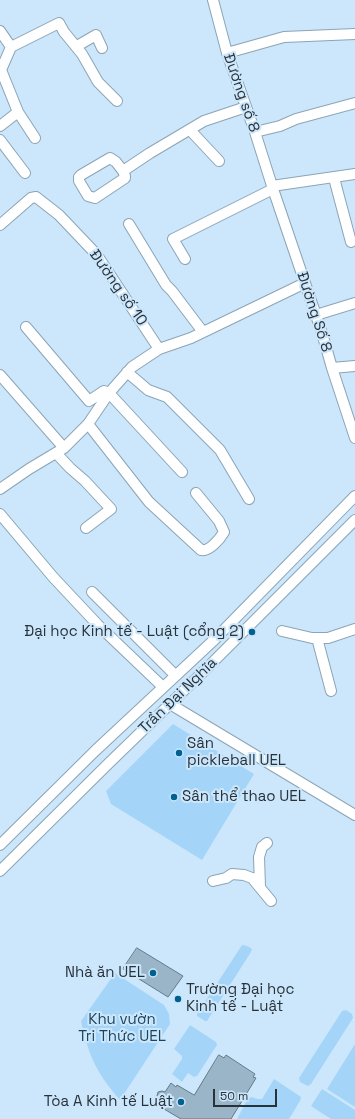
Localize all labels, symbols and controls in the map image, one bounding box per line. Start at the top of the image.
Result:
street label: Đường số 8 [219,51,263,135]
street label: Đường số 10 [85,247,151,329]
street label: Đường Số 8 [293,270,335,354]
place label: Đại học Kinh tế - Luật (cổng 2) [24,623,244,641]
marker: Đại học Kinh tế - Luật (cổng 2) [247,627,257,637]
street label: Trần Đại Nghĩa [135,654,221,738]
place label: Sân pickleball UEL [187,735,286,770]
marker: Sân pickleball UEL [174,748,184,758]
place label: Sân thể thao UEL [182,788,306,806]
marker: Sân thể thao UEL [169,792,179,802]
place label: Nhà ăn UEL [65,964,145,982]
marker: Nhà ăn UEL [148,968,158,978]
place label: Trường Đại học Kinh tế - Luật [186,981,295,1016]
marker: Trường Đại học Kinh tế - Luật [173,994,183,1004]
park label: Khu vườn Tri Thức UEL [78,1011,166,1046]
scale bar [215,1081,279,1107]
text: 50 m [220,1088,248,1104]
place label: Tòa A Kinh tế Luật [44,1093,173,1111]
marker: Tòa A Kinh tế Luật [176,1097,186,1107]

